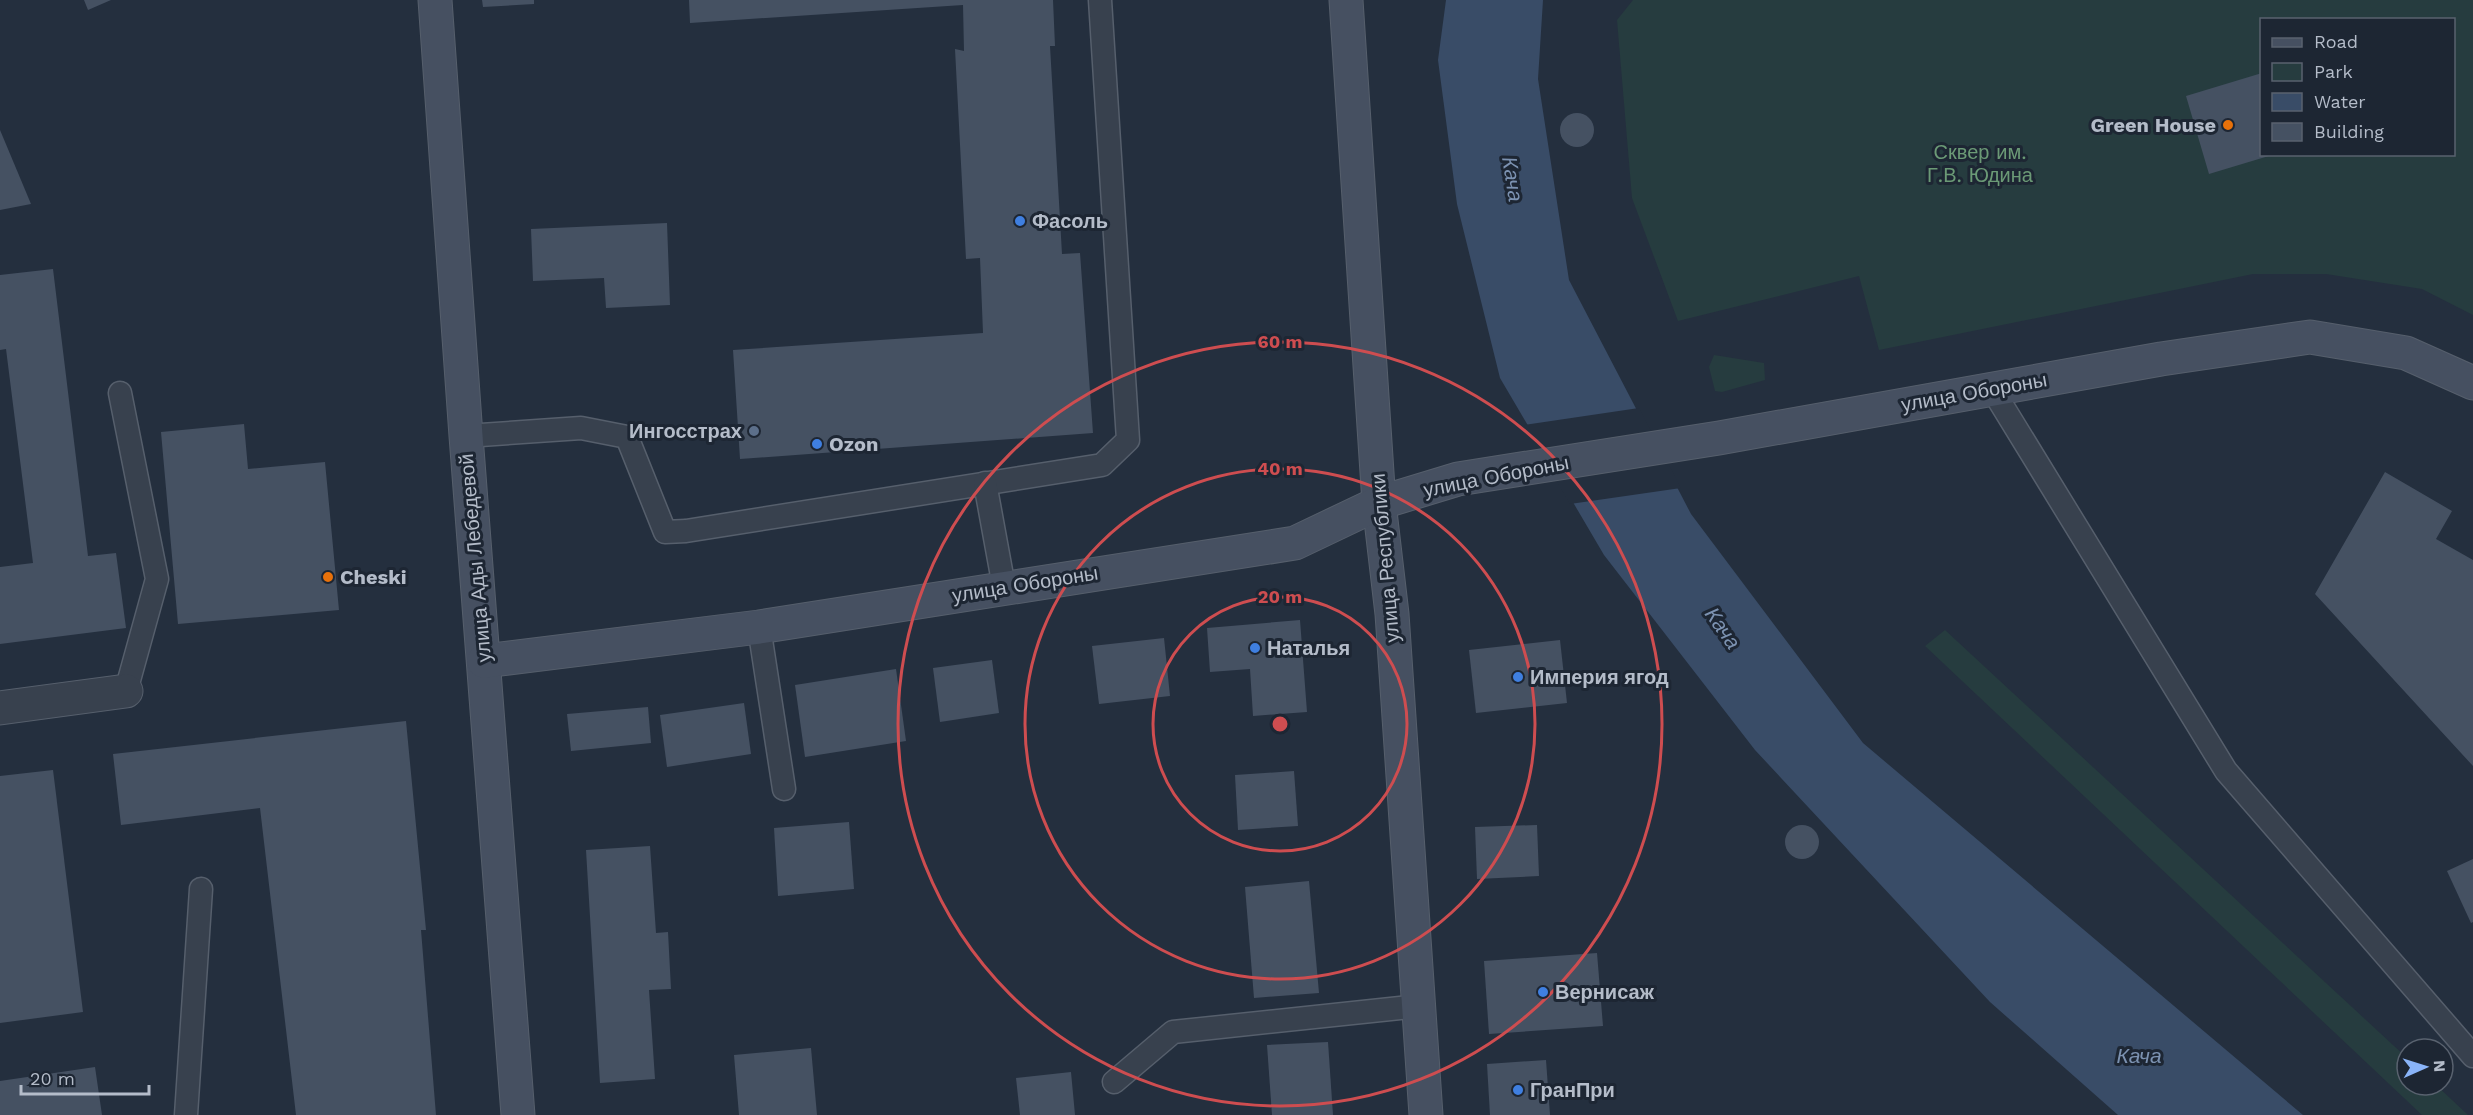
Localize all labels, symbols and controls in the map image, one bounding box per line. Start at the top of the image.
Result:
legend [2260,18,2455,156]
text: Road [2314,31,2358,52]
text: Park [2314,61,2353,82]
text: Water [2314,91,2366,112]
place label: Green House [2090,113,2216,137]
marker: Green House [2221,118,2235,132]
text: Building [2314,121,2384,142]
park label: Сквер им. Г.В. Юдина [1927,140,2034,187]
water label: Кача [1497,155,1529,203]
place label: Фасоль [1032,209,1108,233]
marker: Фасоль [1013,214,1027,228]
text: 60 m [1258,331,1302,352]
street label: улица Обороны [1899,367,2049,417]
place label: Ингосстрах [629,419,742,443]
marker: Ингосстрах [747,424,761,438]
place label: Ozon [829,432,878,456]
marker: Ozon [810,437,824,451]
street label: улица Обороны [1421,450,1571,502]
street label: улица Ады Лебедевой [454,453,496,663]
text: 40 m [1257,458,1303,479]
street label: улица Республики [1366,472,1404,644]
street label: улица Обороны [950,561,1100,607]
place label: Cheski [340,565,407,589]
marker: Cheski [321,570,335,584]
text: 20 m [1258,586,1302,607]
water label: Кача [1700,602,1746,654]
place label: Наталья [1267,636,1350,660]
marker: Наталья [1248,641,1262,655]
place label: Империя ягод [1530,665,1669,689]
marker: Империя ягод [1511,670,1525,684]
centre of rings [1270,714,1290,734]
place label: Вернисаж [1555,980,1655,1004]
marker: Вернисаж [1536,985,1550,999]
north arrow [2395,1037,2455,1097]
water label: Кача [2116,1043,2162,1068]
scale bar [21,1058,148,1096]
text: N [2430,1060,2449,1073]
text: 20 m [30,1068,75,1089]
place label: ГранПри [1530,1078,1615,1102]
marker: ГранПри [1511,1083,1525,1097]

